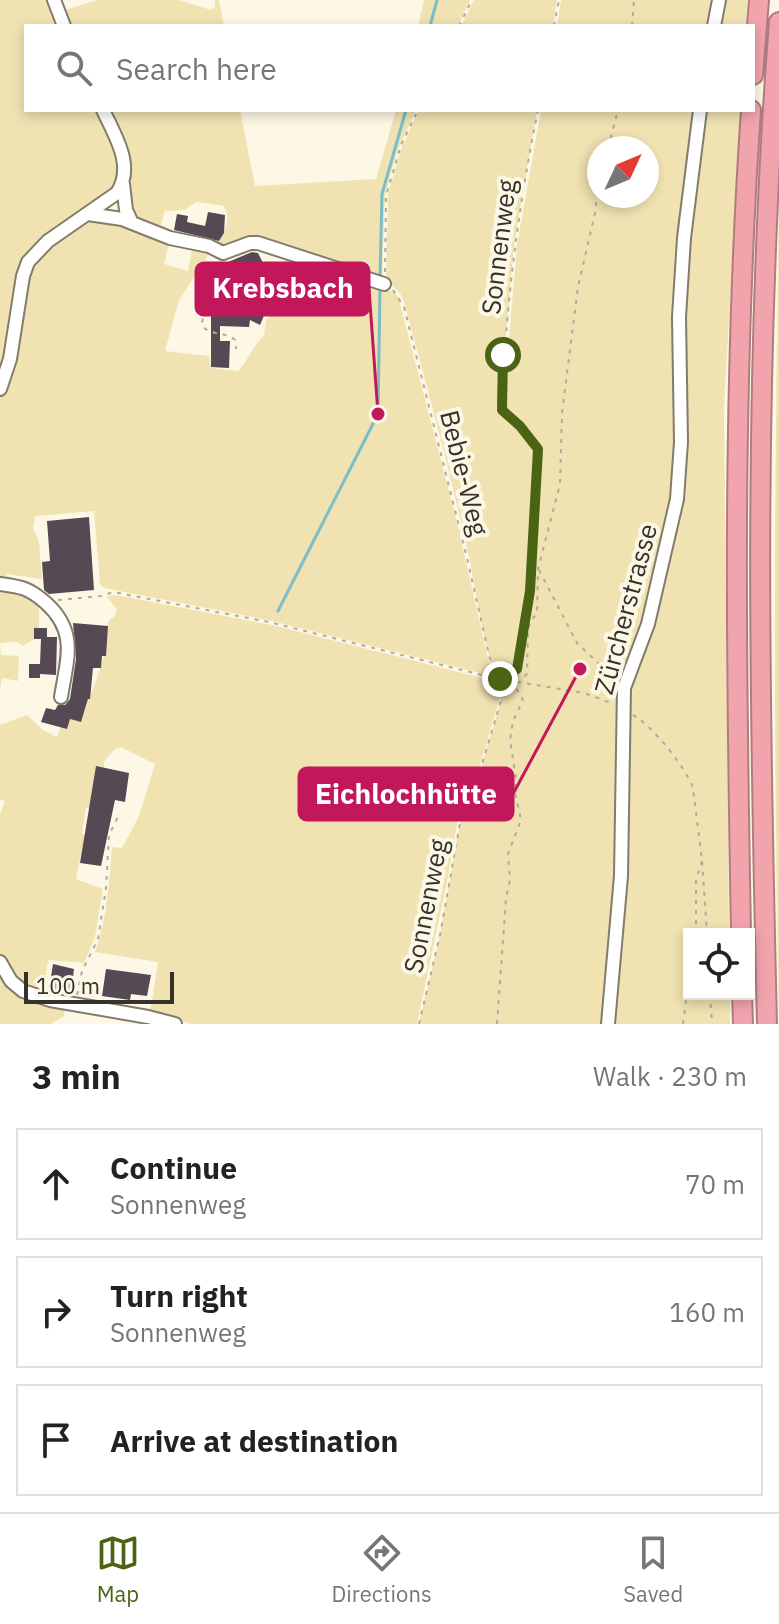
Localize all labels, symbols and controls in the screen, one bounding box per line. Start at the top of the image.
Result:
search box [24,24,755,112]
icon: search [52,46,96,90]
text: Search here [116,49,277,88]
north arrow [587,136,659,208]
street label: Sonnenweg [473,177,523,316]
callout: Krebsbach [196,263,369,315]
text: Krebsbach [212,269,354,306]
route start [485,337,521,373]
street label: Bebie-Weg [433,406,497,539]
street label: Zürcherstrasse [586,520,664,698]
route end [482,661,518,697]
callout: Eichlochhütte [299,768,513,820]
text: Eichlochhütte [315,775,497,812]
street label: Sonnenweg [395,836,455,976]
map controls [683,928,755,1000]
button: locate [683,928,755,1000]
scale bar [24,968,174,1004]
text: 100 m [36,971,100,1000]
text: 3 min [32,1054,121,1098]
text: Walk · 230 m [593,1059,747,1093]
text: Continue [110,1148,237,1187]
icon: ahead [34,1162,78,1206]
text: 70 m [685,1167,745,1201]
text: Sonnenweg [110,1187,246,1221]
text: Turn right [110,1276,248,1315]
icon: right [34,1290,78,1334]
text: 160 m [669,1295,745,1329]
text: Sonnenweg [110,1315,246,1349]
icon: arrive [34,1418,78,1462]
text: Arrive at destination [110,1421,398,1460]
tab: Map [96,1531,140,1608]
tab: Directions [332,1531,432,1608]
tab: Saved [623,1531,683,1608]

